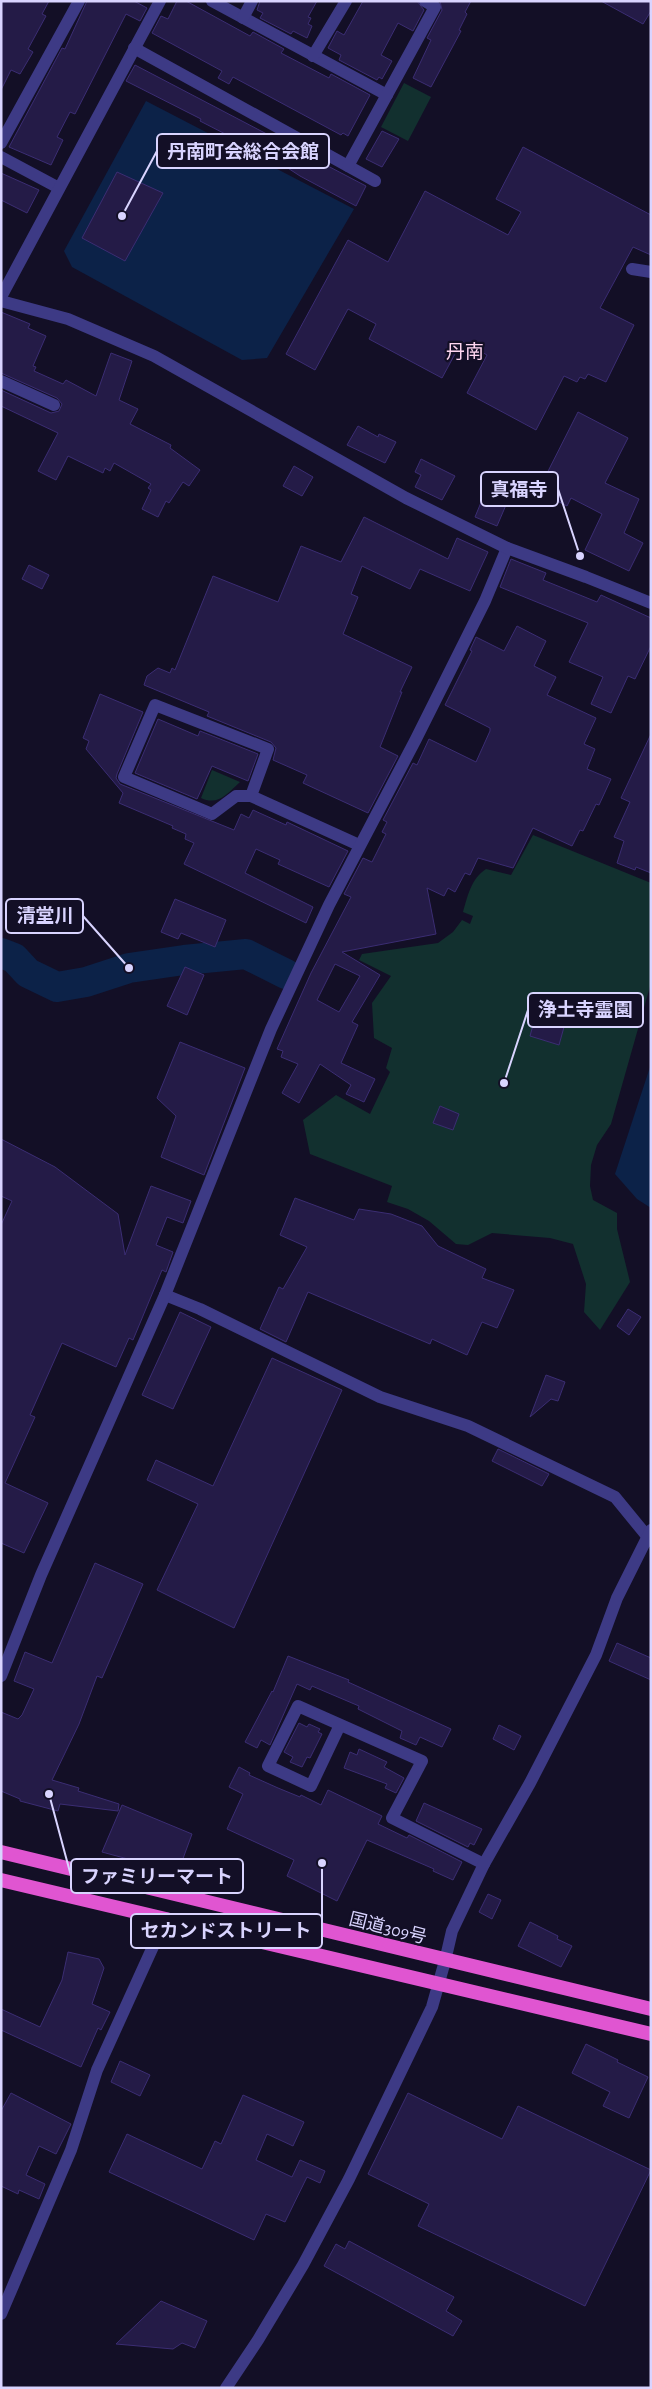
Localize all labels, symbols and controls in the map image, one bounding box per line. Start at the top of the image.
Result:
callout: 丹南町会総合会館 [157,134,329,168]
text: 丹南町会総合会館 [167,142,319,162]
district label: 丹南 [446,342,484,362]
callout: 真福寺 [481,472,558,506]
text: 真福寺 [490,480,548,500]
callout: 清堂川 [6,899,83,933]
text: 清堂川 [16,906,74,926]
callout: 浄土寺霊園 [528,993,643,1027]
text: 浄土寺霊園 [537,999,633,1020]
callout: ファミリーマート [71,1859,243,1893]
text: ファミリーマート [81,1868,233,1887]
street label: 国道309号 [347,1909,429,1947]
callout: セカンドストリート [131,1914,322,1948]
text: セカンドストリート [140,1922,312,1941]

